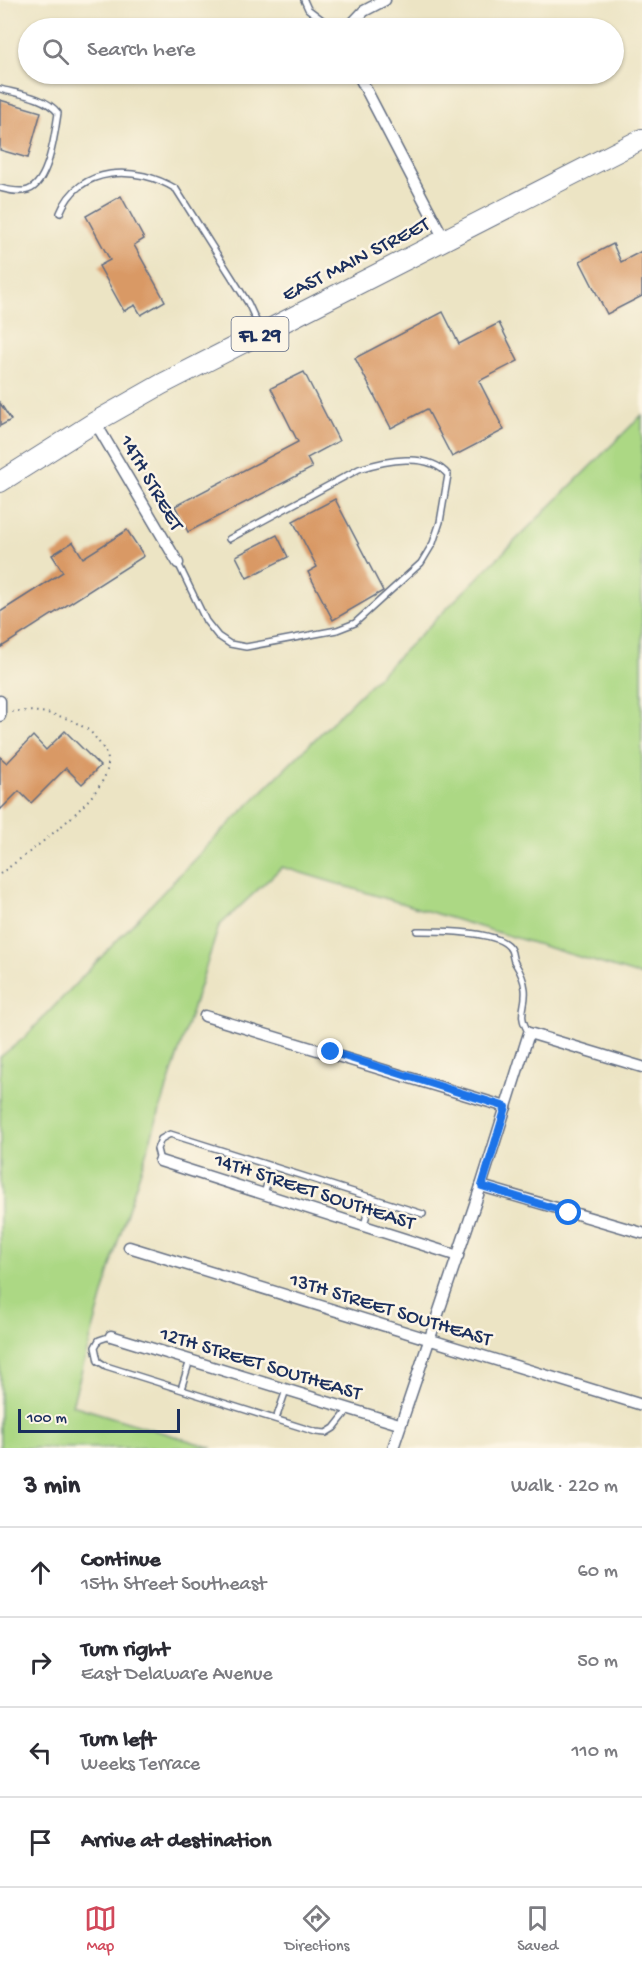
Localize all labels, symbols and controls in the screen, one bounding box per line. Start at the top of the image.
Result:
search box [18,18,624,84]
icon: search [39,35,72,68]
text: Search here [87,38,195,64]
street label: EAST MAIN STREET [279,213,435,309]
road number: FL 29 [232,317,288,351]
street label: 14TH STREET [112,431,188,537]
route end [317,1038,343,1064]
street label: 14TH STREET SOUTHEAST [210,1149,418,1238]
route start [555,1199,581,1225]
street label: 13TH STREET SOUTHEAST [285,1268,495,1354]
street label: 12TH STREET SOUTHEAST [155,1322,365,1408]
scale bar [18,1406,180,1434]
text: 100 m [27,1410,67,1429]
text: 3 min [24,1472,80,1503]
text: Walk · 220 m [511,1476,618,1499]
text: Continue [81,1548,161,1574]
icon: ahead [24,1556,57,1589]
text: 60 m [578,1561,618,1584]
text: 15th Street Southeast [81,1574,266,1597]
text: Turn right [81,1638,169,1664]
icon: right [24,1646,57,1679]
text: 50 m [577,1651,618,1674]
text: East Delaware Avenue [81,1664,273,1687]
text: Turn left [81,1728,155,1754]
icon: left [24,1736,57,1769]
text: 110 m [572,1741,618,1764]
text: Weeks Terrace [81,1754,200,1777]
icon: arrive [24,1826,57,1859]
text: Arrive at destination [81,1829,271,1855]
tab: Map [84,1902,117,1957]
tab: Directions [284,1902,350,1957]
tab: Saved [517,1902,558,1957]

